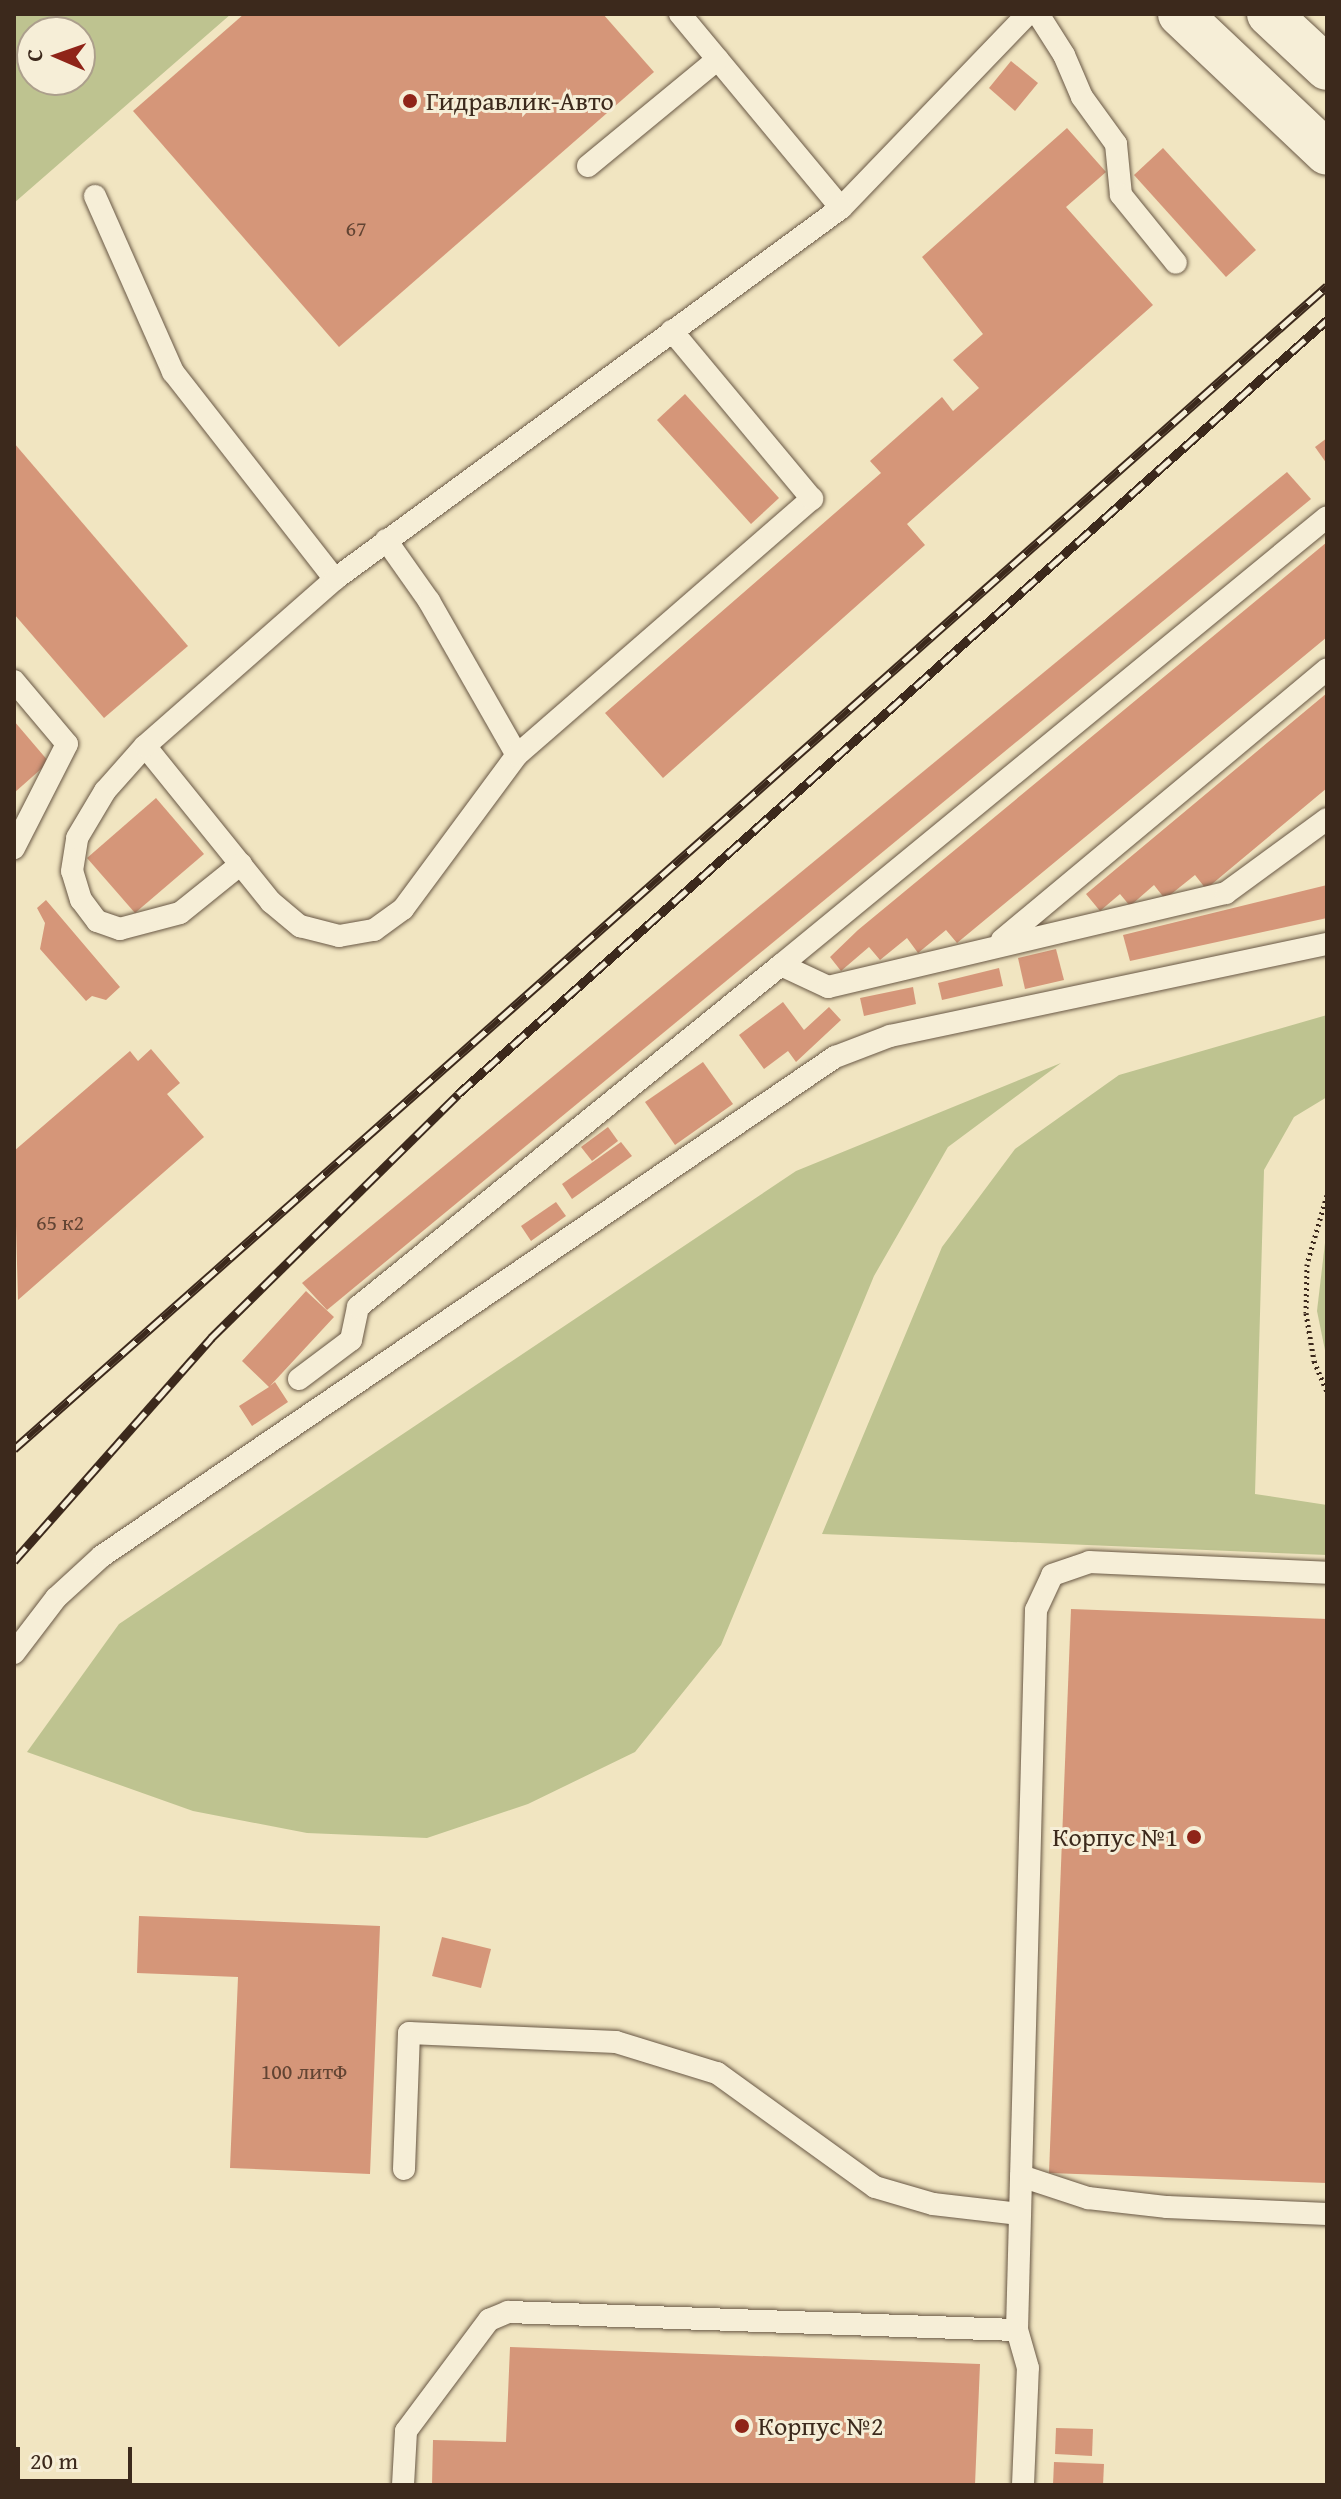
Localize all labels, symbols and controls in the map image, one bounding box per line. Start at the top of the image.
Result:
north arrow [16,16,96,96]
text: С [18,48,50,62]
place label: Гидравлик-Авто [426,85,614,117]
marker: Гидравлик-Авто [401,92,419,110]
house number: 67 [345,216,367,242]
house number: 65 к2 [36,1210,84,1236]
place label: Корпус №1 [1053,1821,1178,1853]
marker: Корпус №1 [1185,1828,1203,1846]
house number: 100 литФ [261,2059,347,2085]
place label: Корпус №2 [758,2410,883,2442]
marker: Корпус №2 [733,2417,751,2435]
scale bar [20,2431,136,2481]
text: 20 m [30,2443,78,2478]

